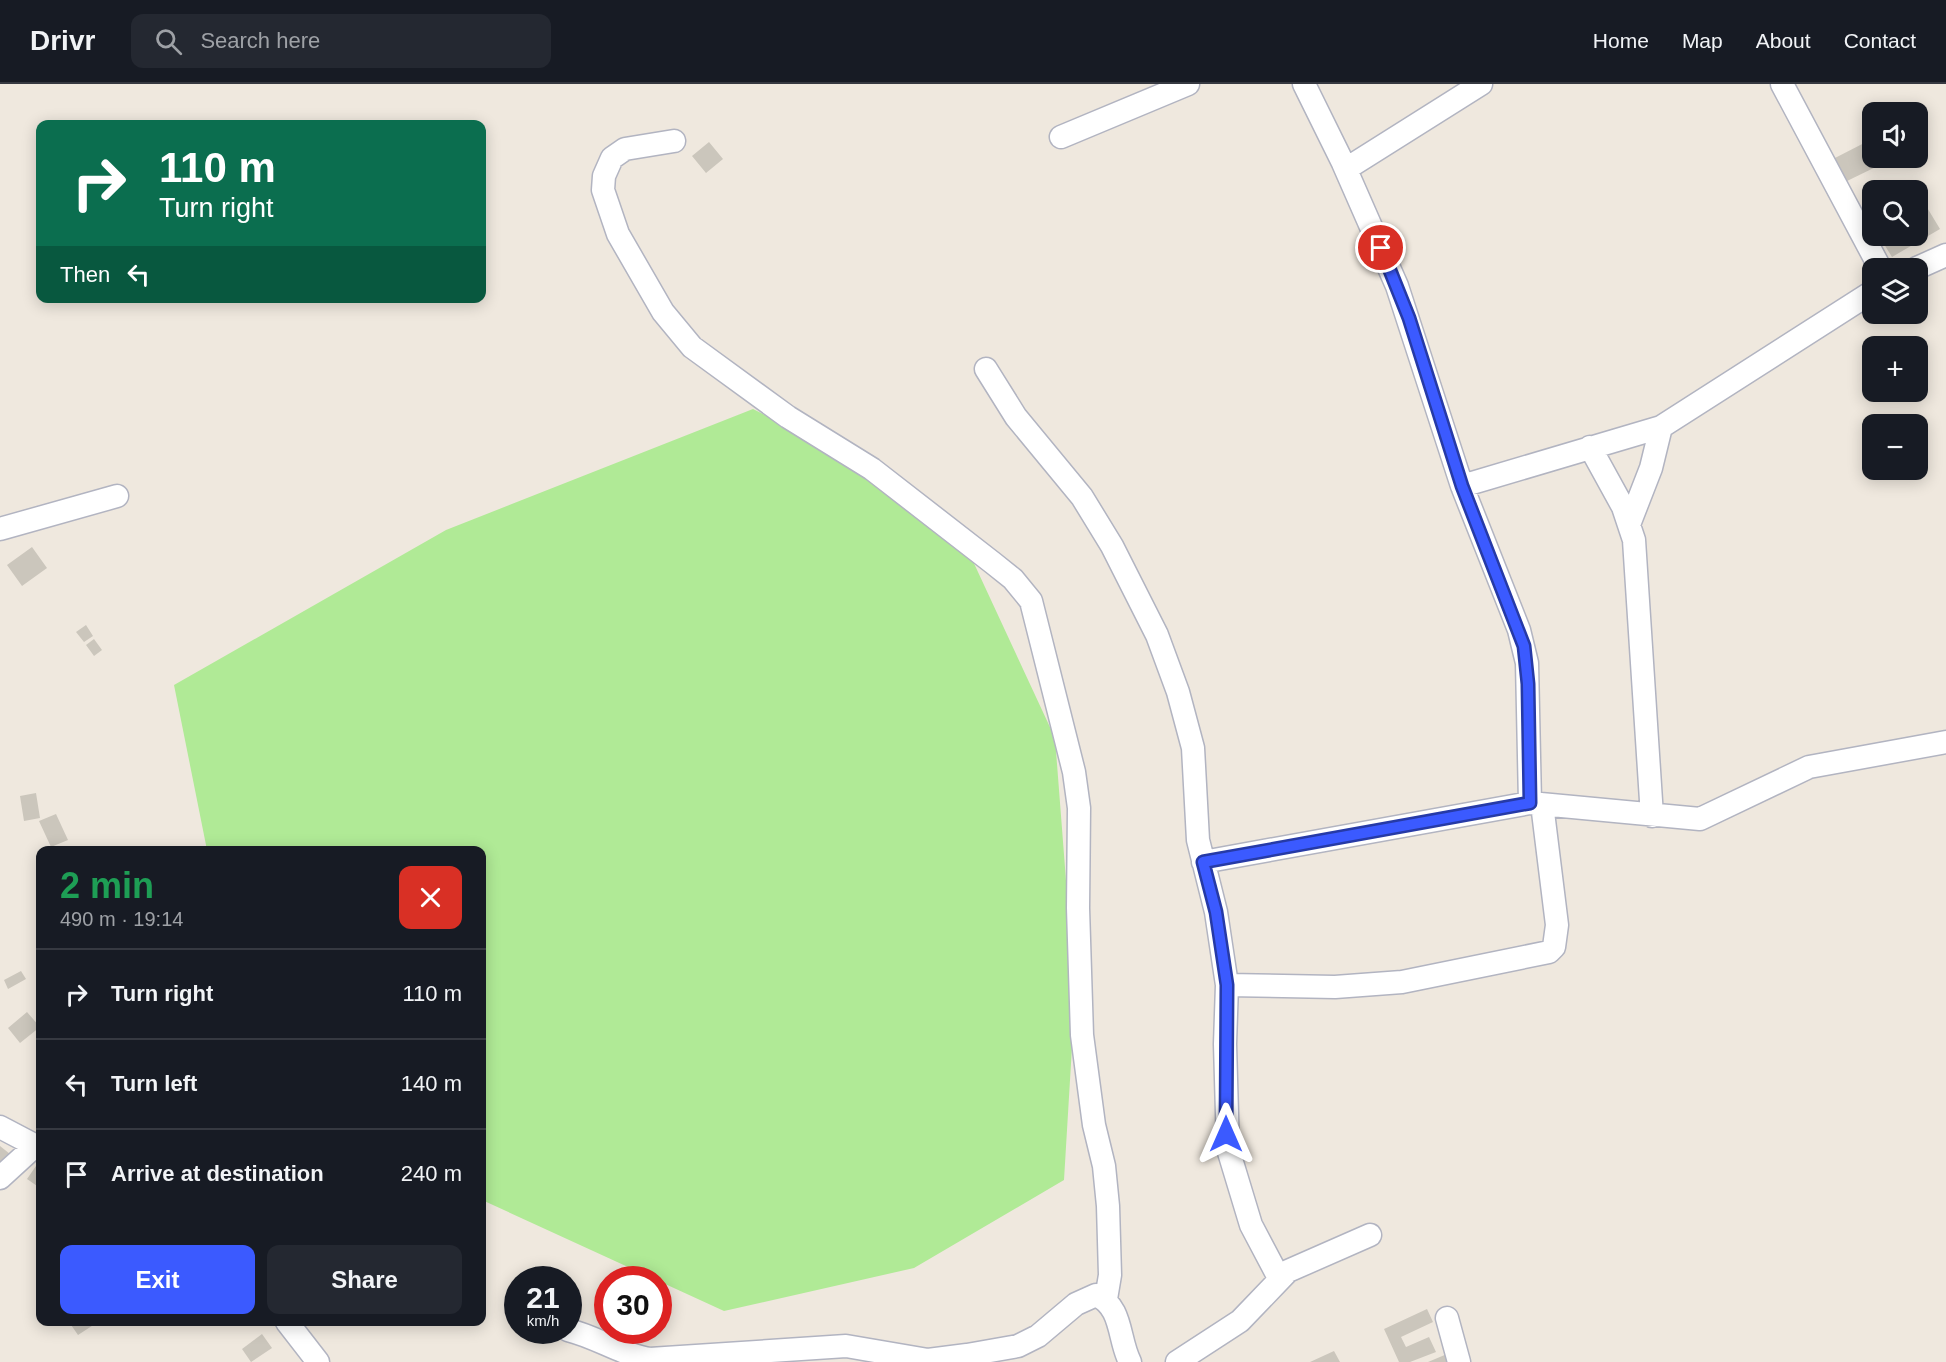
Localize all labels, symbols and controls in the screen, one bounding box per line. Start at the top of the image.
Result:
search box [131,14,551,68]
text: Drivr [30,25,95,56]
icon: search [152,25,185,58]
text: Search here [200,28,320,53]
text: Home [1593,29,1649,52]
text: Map [1682,29,1723,52]
text: About [1756,29,1811,52]
text: Contact [1844,29,1916,52]
map controls [1862,102,1928,480]
button: sound [1862,102,1928,168]
icon: right [60,144,138,222]
text: 110 m [159,144,276,191]
button: search [1862,180,1928,246]
text: Turn right [159,193,274,223]
pin [1355,222,1406,273]
icon: arrive [1364,231,1397,264]
icon: left [122,258,155,291]
button: layers [1862,258,1928,324]
text: Then [60,262,110,287]
button: + [1862,336,1928,402]
button: − [1862,414,1928,480]
text: 2 min [60,865,154,906]
button: close [399,866,462,929]
text: 490 m · 19:14 [60,908,183,930]
icon: right [60,978,93,1011]
text: Turn right [111,981,213,1006]
text: 110 m [402,981,462,1006]
icon: left [60,1068,93,1101]
text: Turn left [111,1071,197,1096]
text: 140 m [401,1071,462,1096]
position arrow [1194,1102,1258,1166]
icon: arrive [60,1158,93,1191]
text: Arrive at destination [111,1161,324,1186]
text: 240 m [401,1161,462,1186]
button: Exit [60,1245,255,1314]
button: Share [267,1245,462,1314]
speed limit sign: 30 [594,1266,672,1344]
text: 21 [526,1281,560,1314]
text: km/h [527,1312,559,1329]

